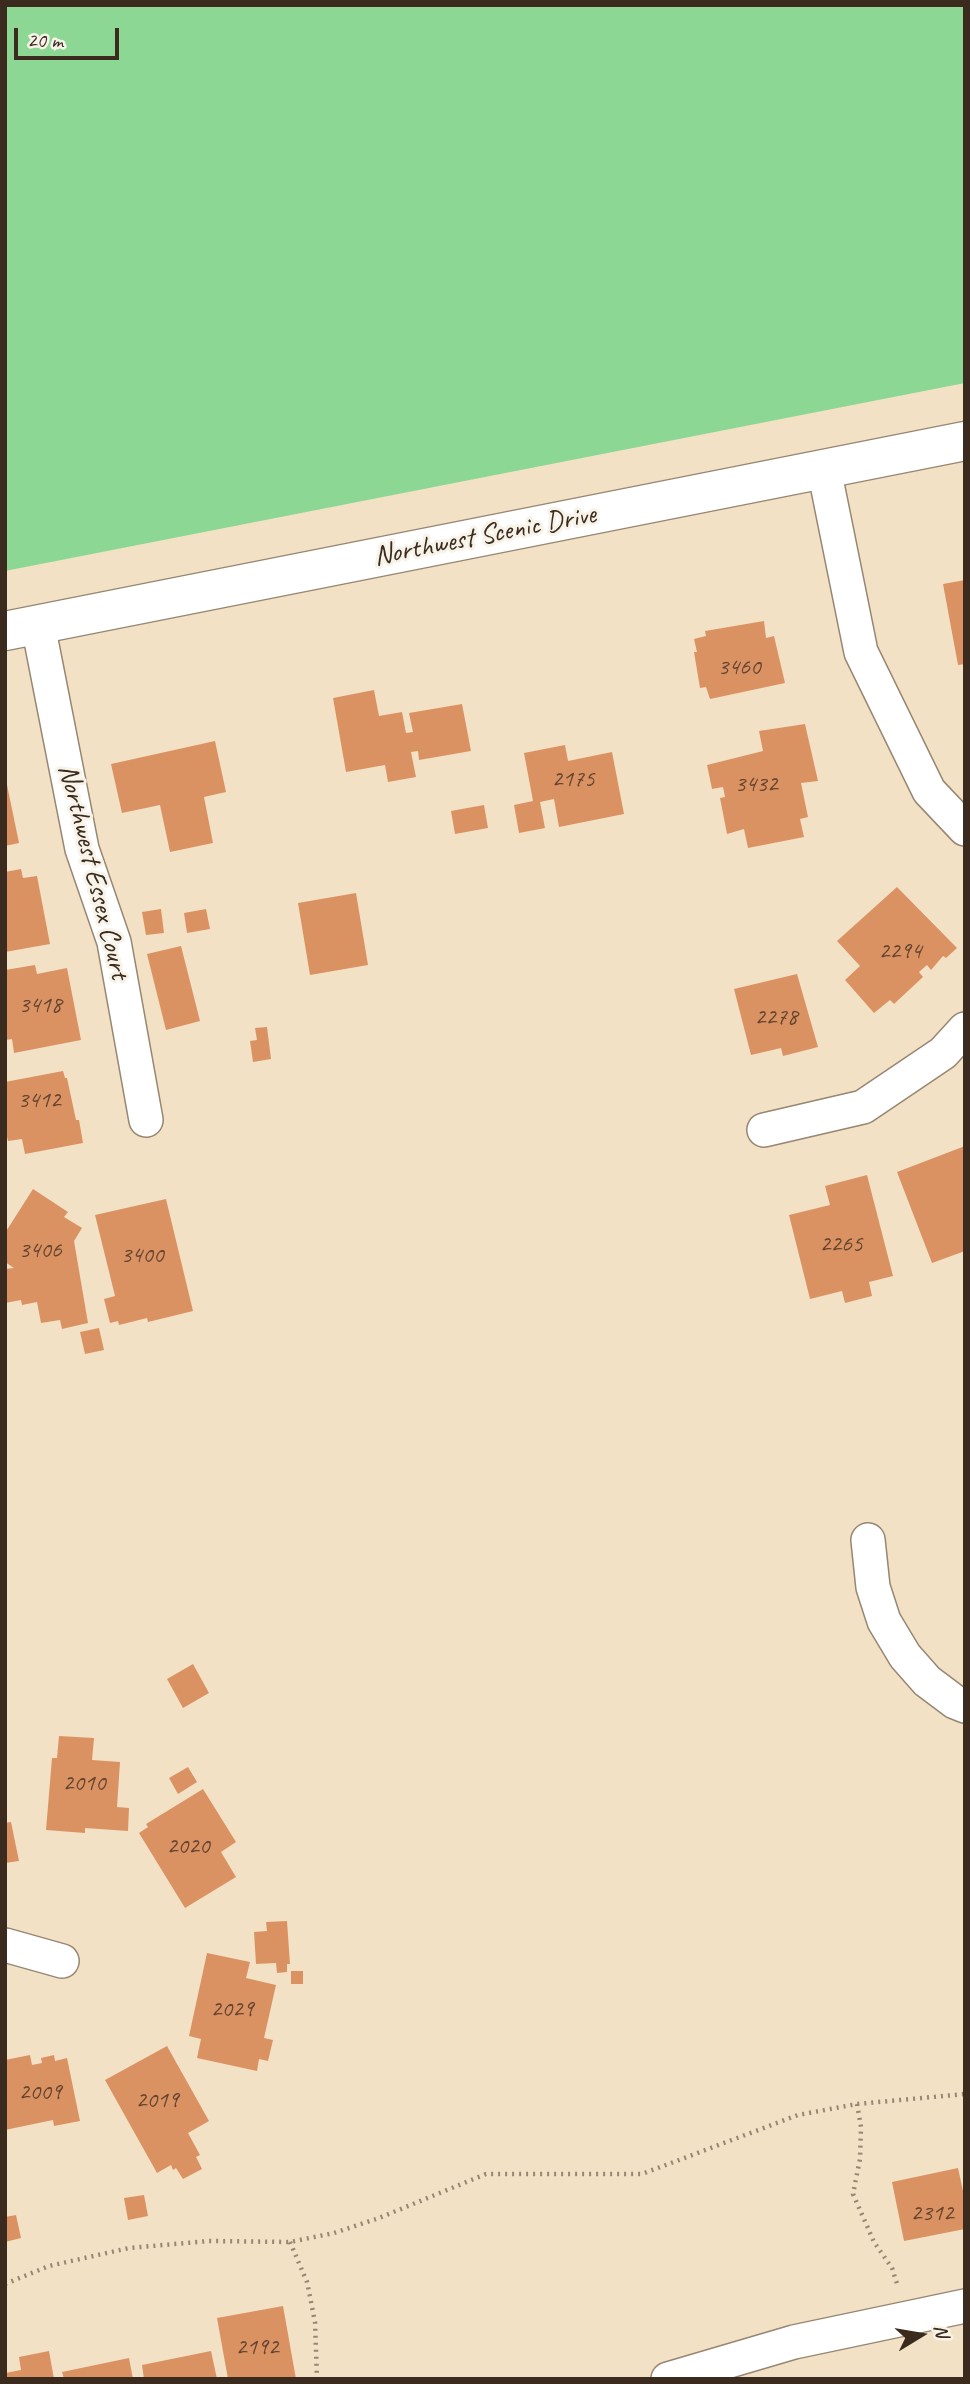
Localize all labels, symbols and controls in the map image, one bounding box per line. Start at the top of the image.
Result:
scale bar [18,14,122,58]
text: 20 m [27,27,63,53]
street label: Northwest Scenic Drive [371,498,599,574]
house number: 3460 [717,654,761,682]
street label: Northwest Essex Court [50,761,136,983]
house number: 2175 [551,766,595,794]
house number: 3432 [734,771,778,799]
house number: 2294 [878,938,922,966]
house number: 3418 [18,992,62,1020]
house number: 2278 [754,1004,798,1032]
house number: 3412 [17,1087,61,1115]
house number: 2265 [819,1231,863,1259]
house number: 3406 [18,1237,62,1265]
house number: 3400 [120,1242,164,1270]
house number: 2010 [62,1770,106,1798]
house number: 2020 [166,1833,210,1861]
house number: 2029 [210,1996,254,2024]
house number: 2009 [18,2079,62,2107]
house number: 2019 [135,2087,179,2115]
house number: 2312 [910,2200,954,2228]
north arrow [886,2300,956,2370]
text: N [929,2323,955,2339]
house number: 2192 [235,2334,279,2362]

